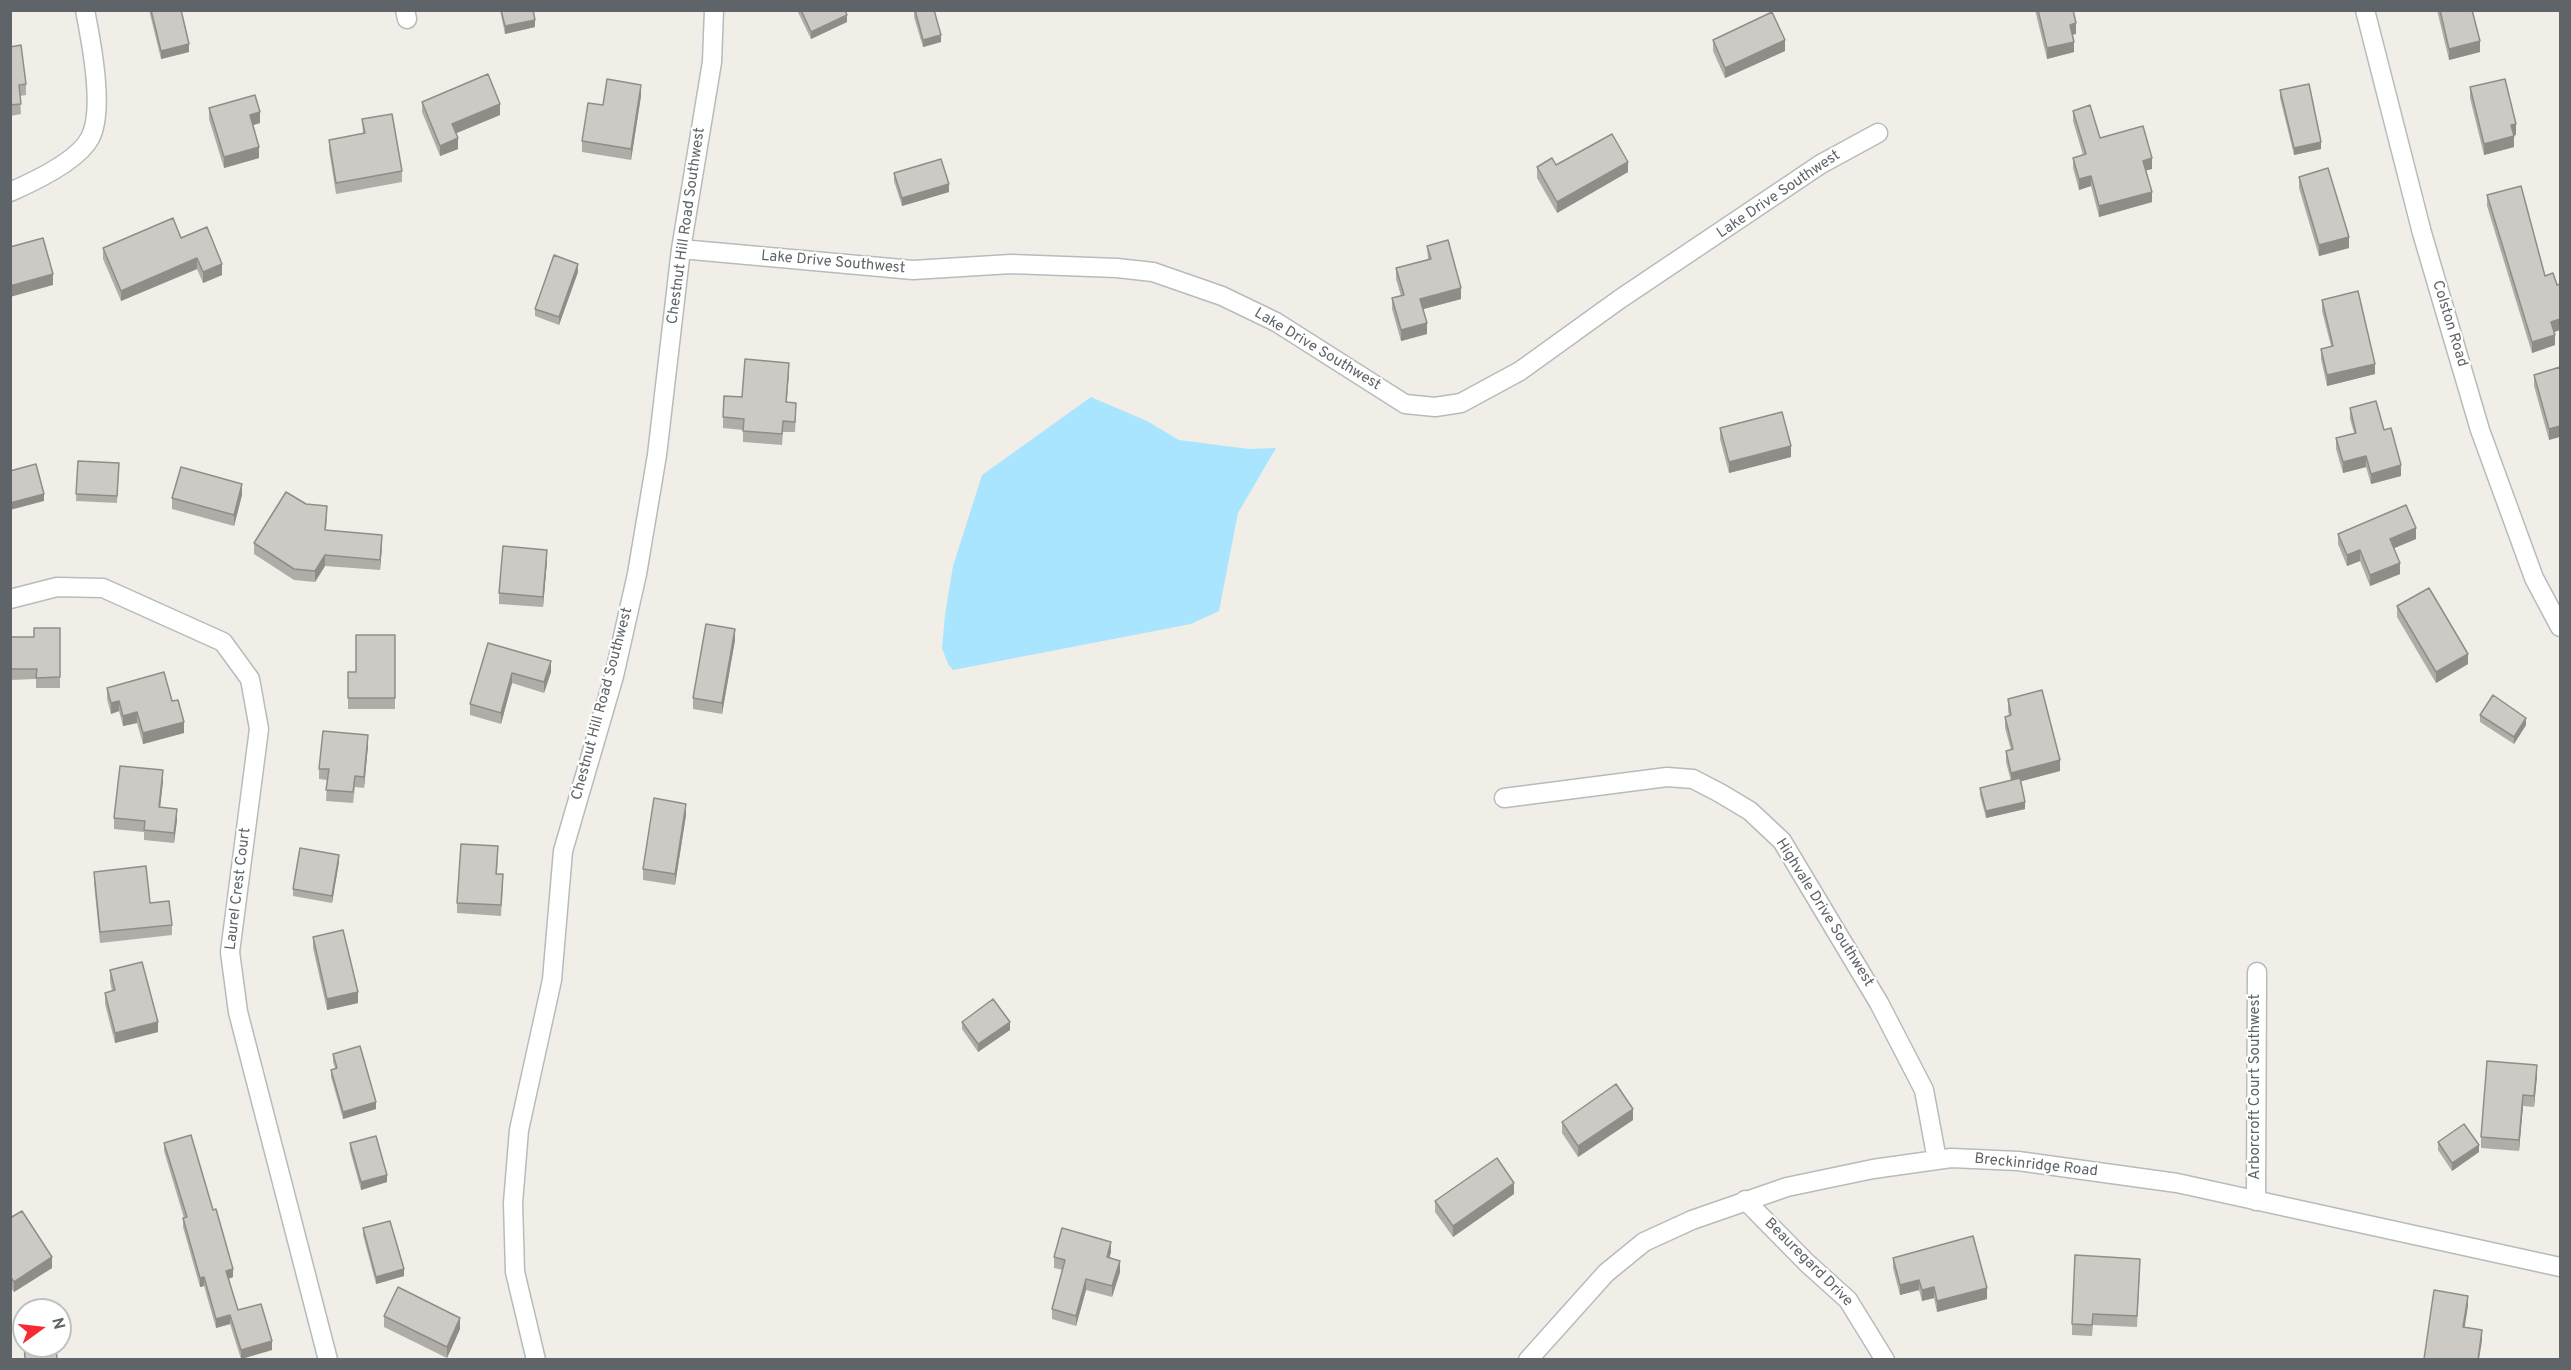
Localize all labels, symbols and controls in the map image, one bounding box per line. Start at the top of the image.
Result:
street label: Chestnut Hill Road Southwest [664,126,710,326]
street label: Lake Drive Southwest [1714,147,1844,243]
street label: Lake Drive Southwest [760,248,906,278]
street label: Colston Road [2427,279,2471,369]
street label: Lake Drive Southwest [1250,305,1384,395]
street label: Chestnut Hill Road Southwest [569,606,637,802]
street label: Laurel Crest Court [223,827,255,951]
street label: Highvale Drive Southwest [1771,836,1877,990]
street label: Arborcroft Court Southwest [2247,994,2265,1180]
street label: Breckinridge Road [1973,1151,2099,1181]
street label: Beauregard Drive [1760,1215,1856,1311]
north arrow [12,1298,72,1358]
text: N [46,1316,69,1332]

